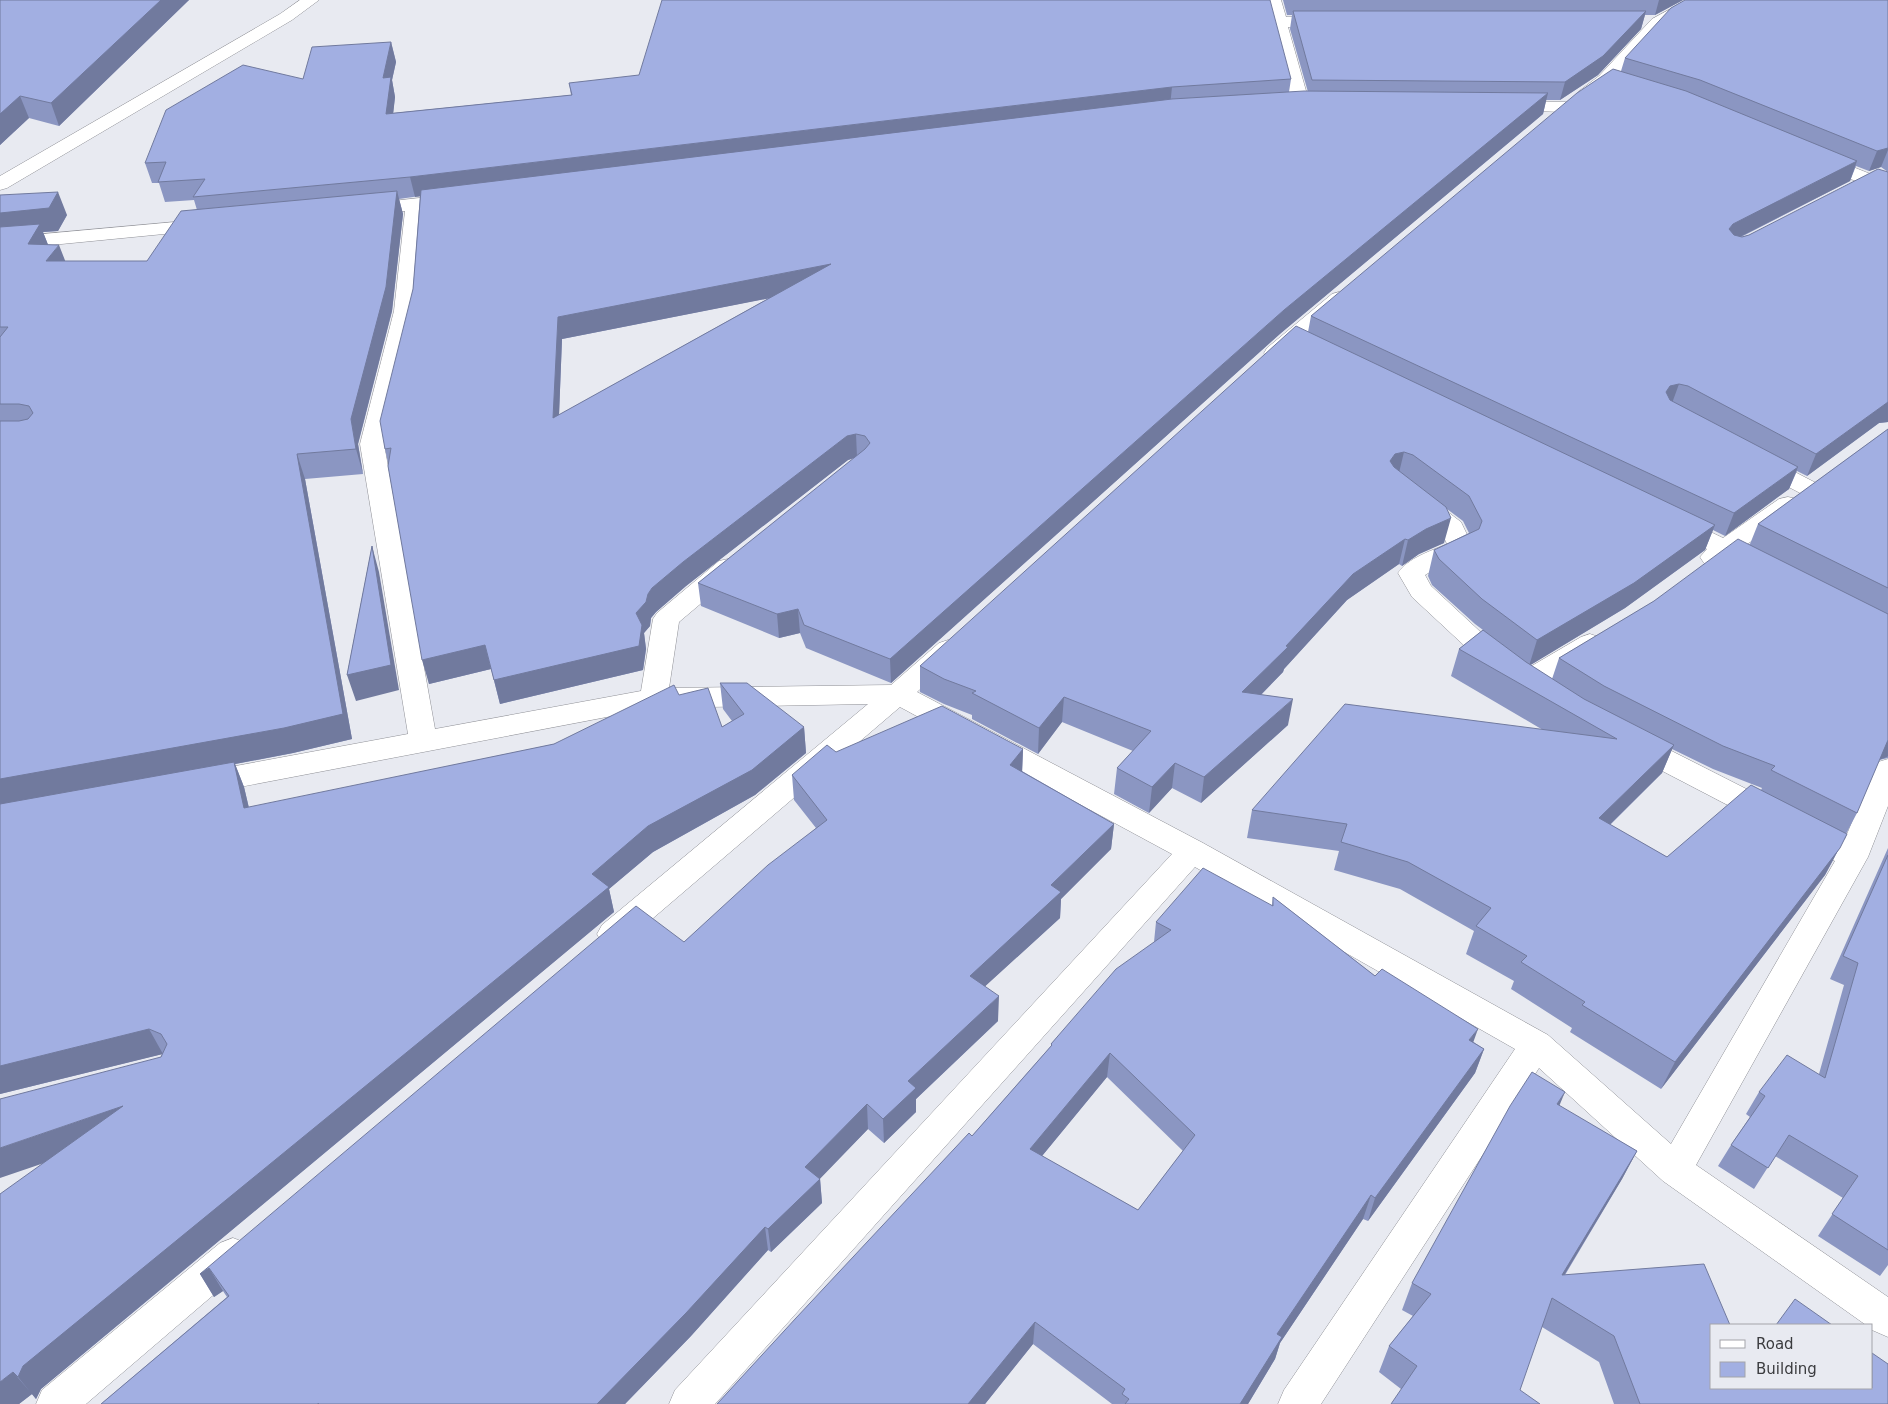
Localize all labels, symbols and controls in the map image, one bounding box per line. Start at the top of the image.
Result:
legend [1710,1324,1873,1389]
text: Road [1756,1335,1794,1353]
text: Building [1756,1360,1817,1378]

